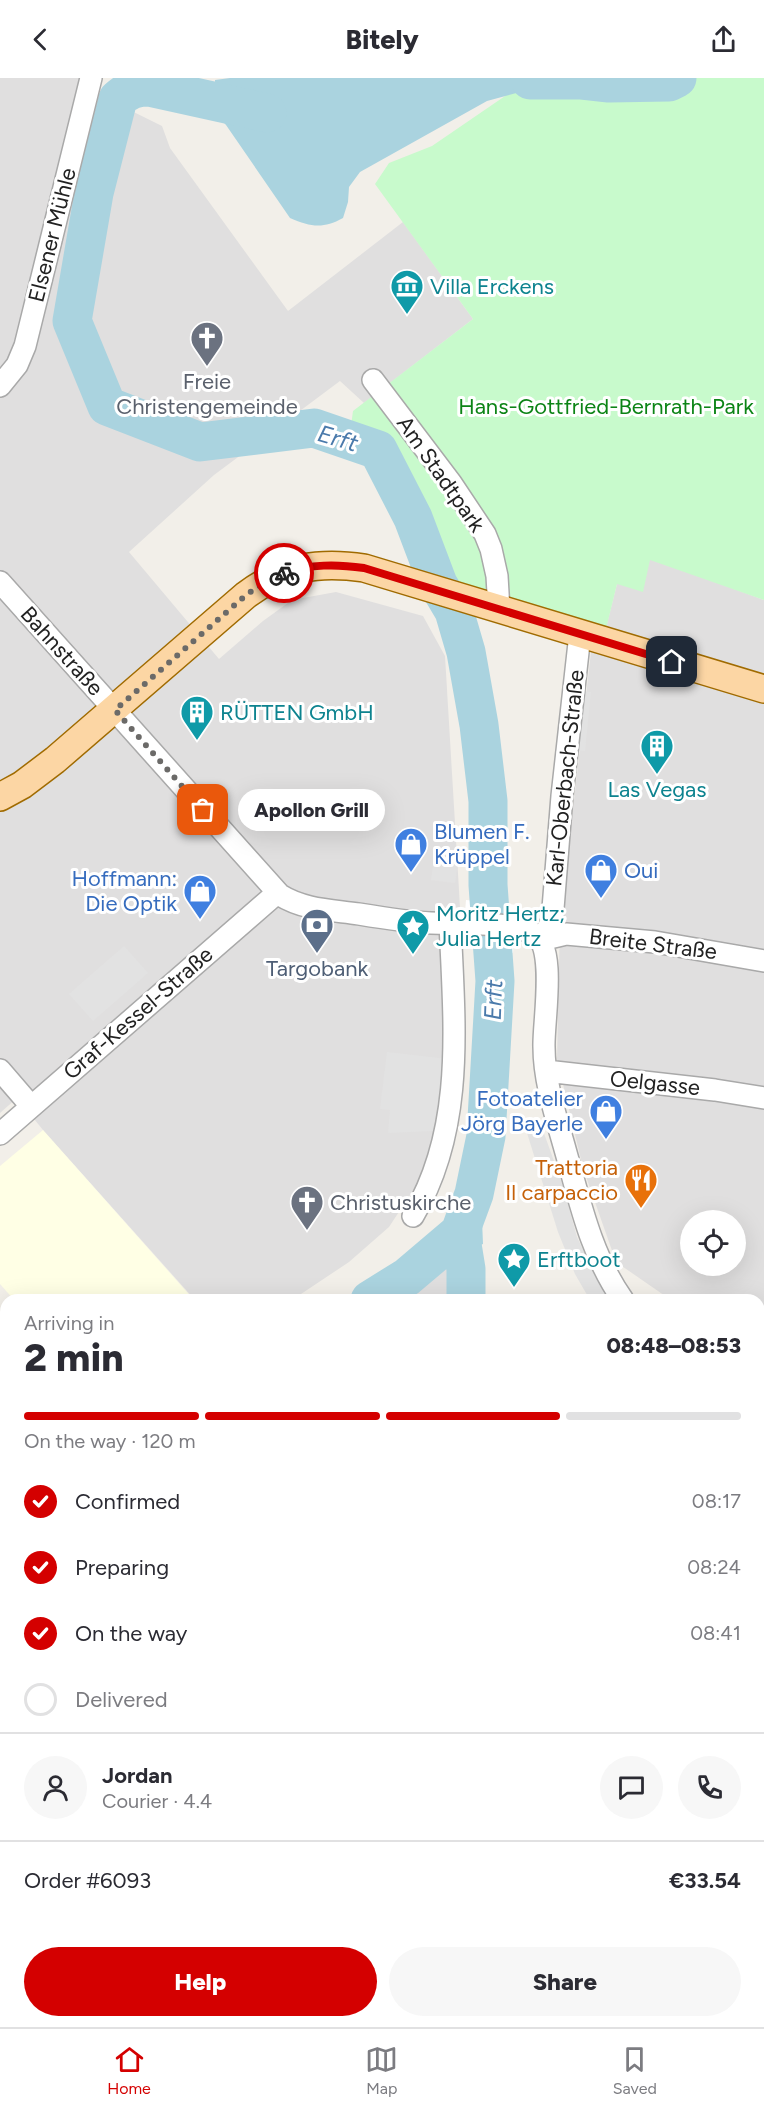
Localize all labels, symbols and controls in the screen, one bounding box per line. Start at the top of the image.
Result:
icon: back [24,23,57,56]
text: Bitely [345,23,419,56]
icon: share [707,23,740,56]
street label: Elsener Mühle [22,165,82,305]
museum icon: Villa Erckens [389,268,425,315]
place label: Villa Erckens [430,273,554,300]
church icon: Freie Christengemeinde [189,320,225,367]
place label: Freie Christengemeinde [116,368,298,420]
park label: Hans-Gottfried-Bernrath-Park [458,393,754,420]
street label: Am Stadtpark [391,411,491,538]
water label: Erft [315,418,362,458]
courier [254,543,314,603]
icon: bike [268,557,301,590]
street label: Bahnstraße [15,601,109,701]
pin [646,636,697,687]
icon: home [655,645,688,678]
street label: Karl-Oberbach-Straße [540,668,590,888]
building icon: RÜTTEN GmbH [179,694,215,741]
place label: RÜTTEN GmbH [220,699,374,726]
building icon: Las Vegas [639,728,675,775]
place label: Las Vegas [607,776,707,803]
pin [177,784,228,835]
callout: Apollon Grill [239,789,386,831]
icon: bag [186,793,219,826]
text: Apollon Grill [254,798,369,822]
place label: Blumen F. Krüppel [434,818,530,870]
shop icon: Blumen F. Krüppel [393,826,429,873]
shop icon: Oui [583,852,619,899]
place label: Oui [624,857,658,884]
place label: Hoffmann: Die Optik [71,865,177,917]
shop icon: Hoffmann: Die Optik [182,873,218,920]
place label: Moritz Hertz; Julia Hertz [436,900,565,952]
bank icon: Targobank [299,907,335,954]
place icon: Moritz Hertz; Julia Hertz [395,908,431,955]
street label: Breite Straße [588,923,718,965]
street label: Graf-Kessel-Straße [58,941,218,1085]
place label: Targobank [266,955,368,982]
water label: Erft [478,979,508,1021]
street label: Oelgasse [609,1065,701,1101]
place label: Fotoatelier Jörg Bayerle [461,1085,584,1137]
shop icon: Fotoatelier Jörg Bayerle [588,1093,624,1140]
place label: Trattoria Il carpaccio [505,1154,618,1206]
restaurant icon: Trattoria Il carpaccio [623,1162,659,1209]
church icon: Christuskirche [289,1184,325,1231]
place label: Christuskirche [330,1189,471,1216]
map controls [680,1210,746,1276]
button: locate [680,1210,746,1276]
place icon: Erftboot [496,1241,532,1288]
place label: Erftboot [537,1246,621,1273]
text: Arriving in [24,1311,114,1335]
text: 08:48–08:53 [606,1332,741,1359]
text: 2 min [24,1334,124,1381]
text: On the way · 120 m [24,1429,195,1453]
icon: check [24,1485,57,1518]
text: Confirmed [75,1488,180,1515]
text: 08:17 [692,1489,741,1513]
icon: check [24,1551,57,1584]
text: Preparing [75,1554,169,1581]
text: 08:24 [687,1555,741,1579]
icon: check [24,1617,57,1650]
text: On the way [75,1620,187,1647]
text: 08:41 [690,1621,741,1645]
text: Delivered [75,1686,168,1713]
button: person [24,1756,87,1819]
button: chat [600,1756,663,1819]
button: phone [678,1756,741,1819]
text: Jordan [102,1762,173,1789]
text: Courier · 4.4 [102,1789,212,1813]
text: Order #6093 [24,1867,151,1894]
text: €33.54 [669,1867,741,1894]
button: Help [24,1947,377,2016]
button: Share [389,1947,741,2016]
tab: Home [107,2043,151,2098]
tab: Map [365,2043,398,2098]
tab: Saved [613,2043,657,2098]

